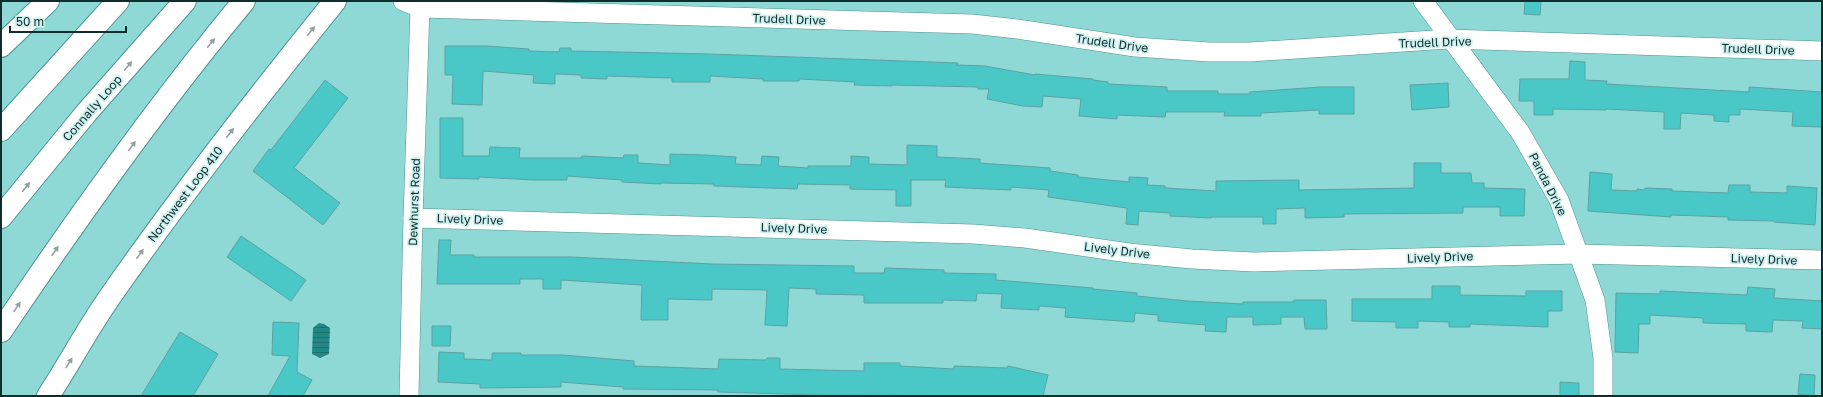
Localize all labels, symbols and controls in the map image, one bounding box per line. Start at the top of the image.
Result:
scale bar [10,8,126,34]
street label: Trudell Drive [752,10,826,28]
text: 50 m [16,14,44,29]
one-way arrow [306,26,315,36]
street label: Trudell Drive [1075,30,1149,56]
street label: Trudell Drive [1398,33,1472,51]
one-way arrow [206,38,215,49]
street label: Trudell Drive [1721,40,1795,58]
one-way arrow [123,61,132,71]
street label: Connally Loop [59,72,125,144]
one-way arrow [226,128,235,139]
one-way arrow [127,141,136,152]
street label: Northwest Loop 410 [144,143,226,245]
street label: Panda Drive [1526,150,1570,218]
street label: Dewhurst Road [405,158,423,246]
one-way arrow [21,181,30,192]
street label: Lively Drive [436,210,504,228]
street label: Lively Drive [760,219,828,237]
street label: Lively Drive [1083,238,1151,262]
one-way arrow [51,246,59,257]
street label: Lively Drive [1406,248,1474,266]
one-way arrow [136,249,144,260]
street label: Lively Drive [1730,250,1798,268]
one-way arrow [13,302,21,312]
one-way arrow [66,357,73,369]

